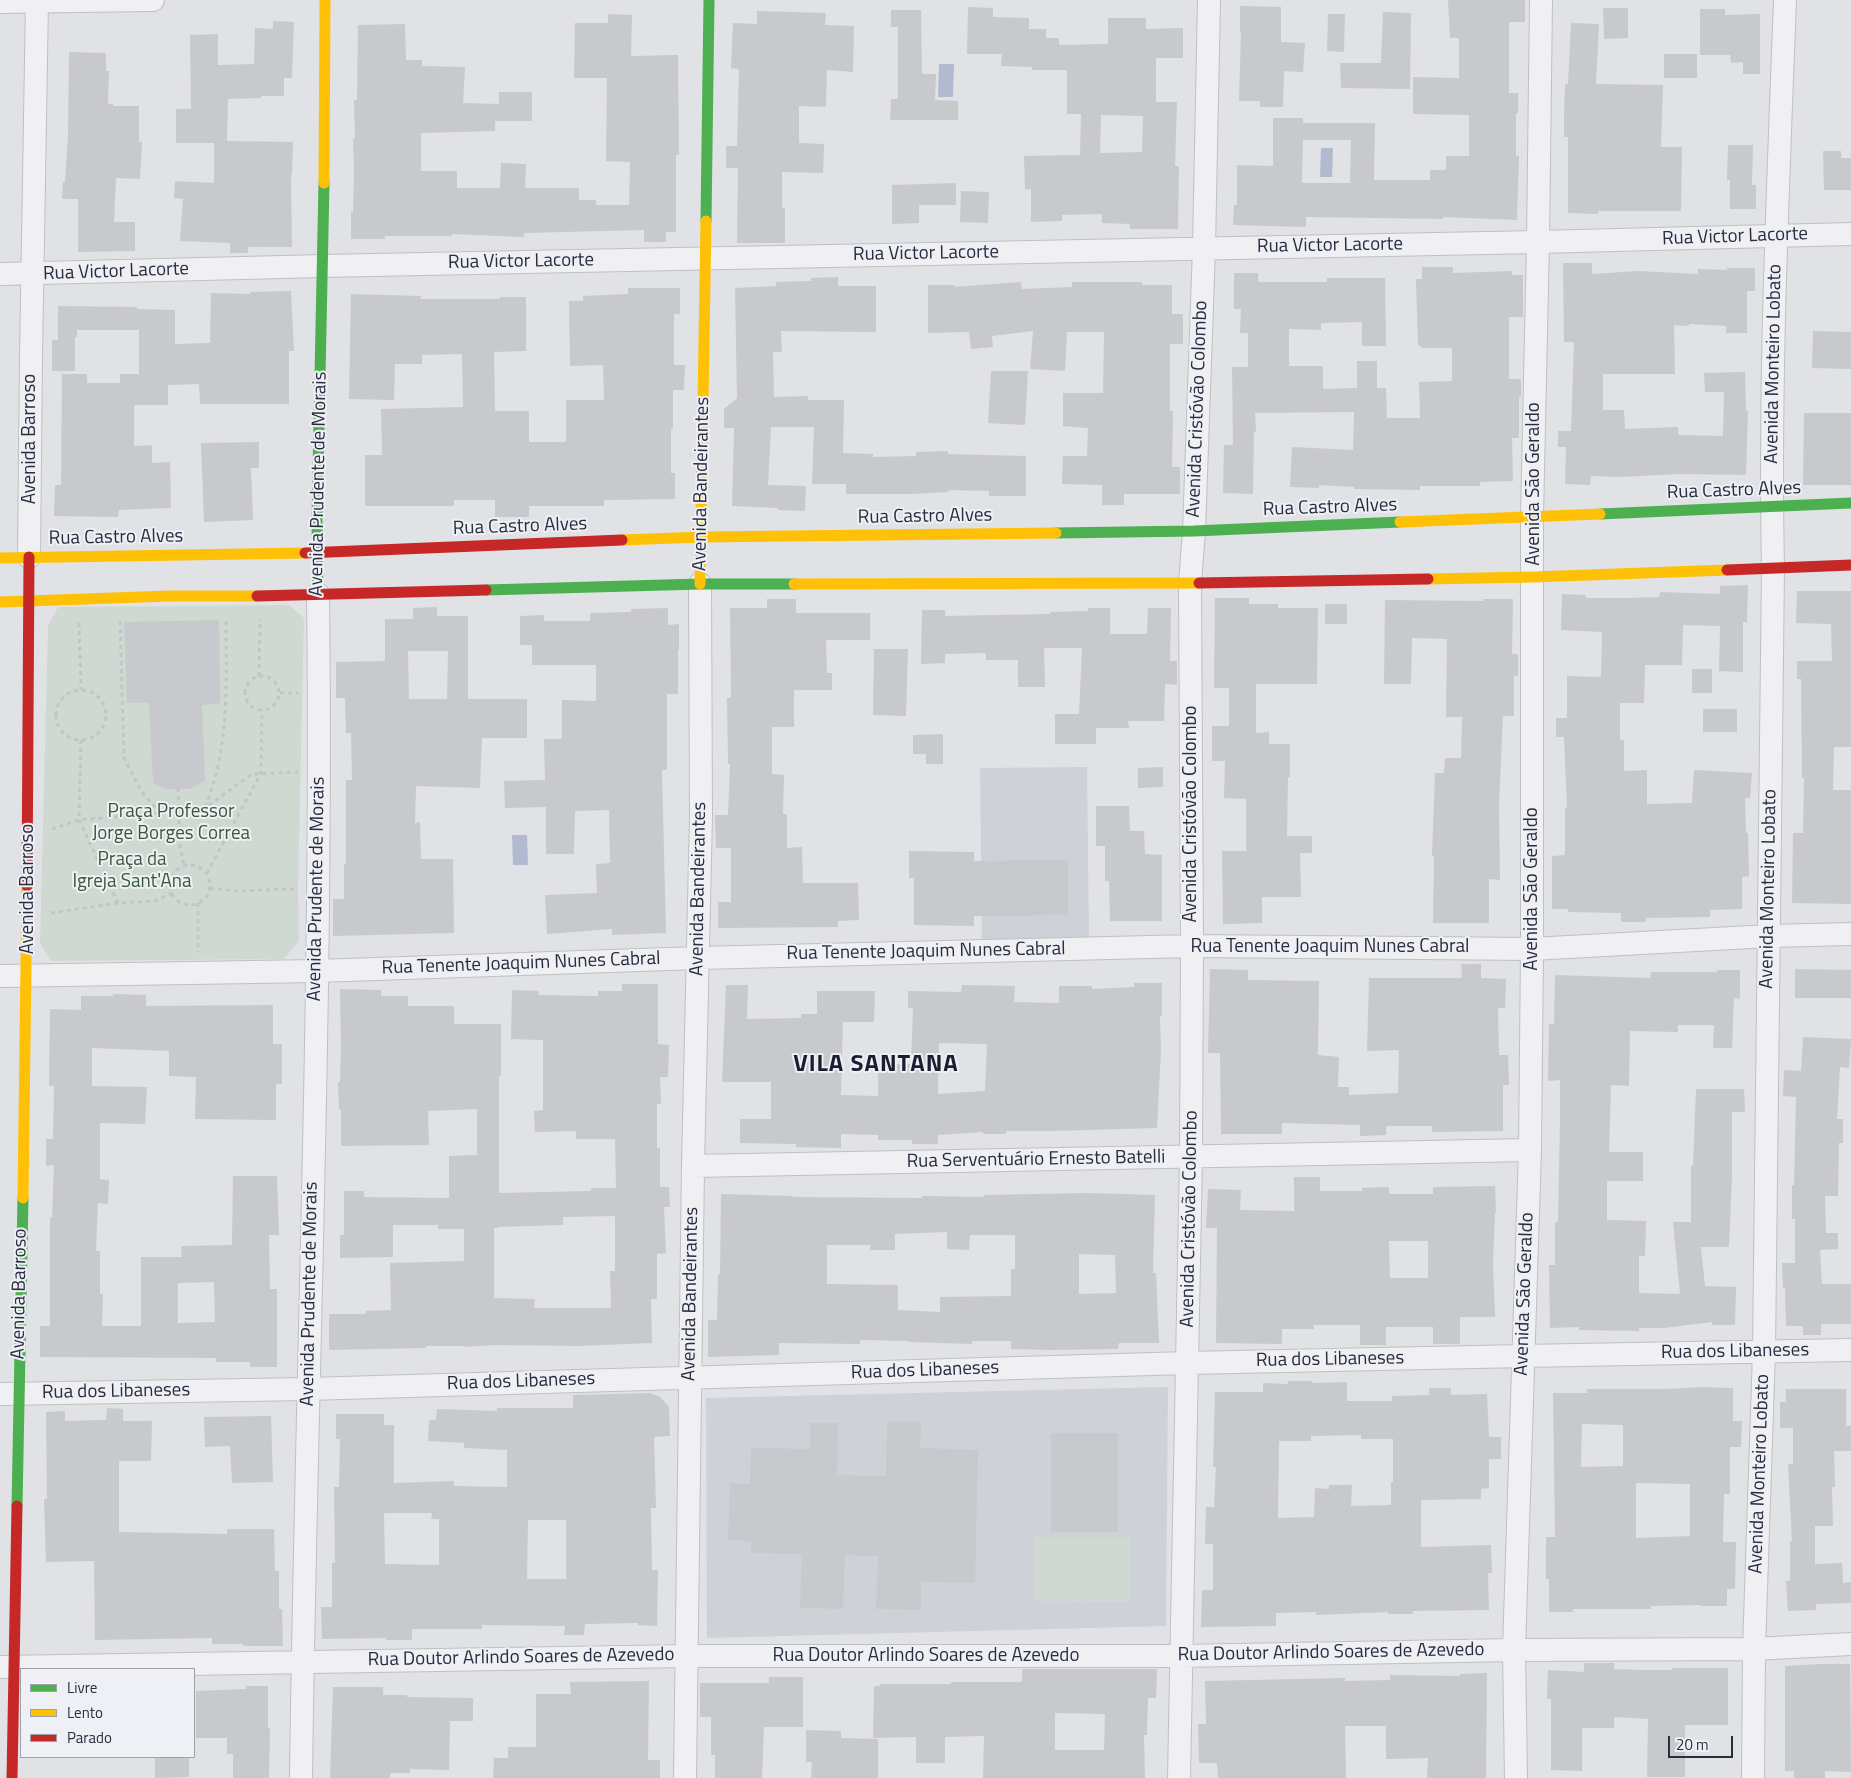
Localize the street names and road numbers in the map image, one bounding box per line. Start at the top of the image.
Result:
street label: Rua Victor Lacorte [1662,223,1808,251]
street label: Rua Victor Lacorte [1257,233,1403,259]
street label: Rua Victor Lacorte [853,241,999,267]
street label: Rua Victor Lacorte [448,249,594,275]
street label: Rua Victor Lacorte [43,258,189,286]
street label: Avenida Monteiro Lobato [1761,264,1787,464]
street label: Avenida Cristóvão Colombo [1183,300,1213,518]
street label: Avenida Prudente de Morais [306,371,332,597]
street label: Avenida Barroso [19,374,41,504]
street label: Avenida Bandeirantes [689,397,715,571]
street label: Avenida São Geraldo [1523,402,1545,566]
street label: Rua Castro Alves [1666,477,1802,505]
street label: Rua Castro Alves [1262,494,1398,522]
street label: Rua Castro Alves [858,504,992,530]
street label: Rua Castro Alves [452,513,588,541]
street label: Rua Castro Alves [49,525,183,551]
street label: Avenida Cristóvão Colombo [1180,705,1202,923]
street label: Avenida Prudente de Morais [304,776,330,1002]
street label: Avenida Monteiro Lobato [1756,789,1782,989]
street label: Avenida Bandeirantes [686,802,712,976]
street label: Avenida São Geraldo [1521,807,1543,971]
street label: Avenida Barroso [17,824,39,954]
street label: Rua Tenente Joaquim Nunes Cabral [1190,936,1470,958]
street label: Rua Tenente Joaquim Nunes Cabral [786,938,1066,966]
street label: Rua Tenente Joaquim Nunes Cabral [381,948,661,980]
street label: Avenida Cristóvão Colombo [1177,1110,1203,1328]
street label: Rua Serventuário Ernesto Batelli [906,1146,1166,1174]
street label: Avenida Prudente de Morais [297,1181,323,1407]
street label: Avenida Bandeirantes [678,1207,704,1381]
street label: Avenida São Geraldo [1511,1212,1539,1376]
street label: Avenida Barroso [7,1228,33,1360]
street label: Rua dos Libaneses [1661,1339,1809,1365]
street label: Rua dos Libaneses [1256,1347,1404,1373]
street label: Rua dos Libaneses [850,1357,1000,1385]
street label: Rua dos Libaneses [446,1368,596,1396]
street label: Avenida Monteiro Lobato [1745,1374,1775,1574]
street label: Rua dos Libaneses [42,1379,190,1405]
street label: Rua Doutor Arlindo Soares de Azevedo [1177,1639,1485,1667]
street label: Rua Doutor Arlindo Soares de Azevedo [367,1644,675,1672]
street label: Rua Doutor Arlindo Soares de Azevedo [773,1645,1079,1667]

